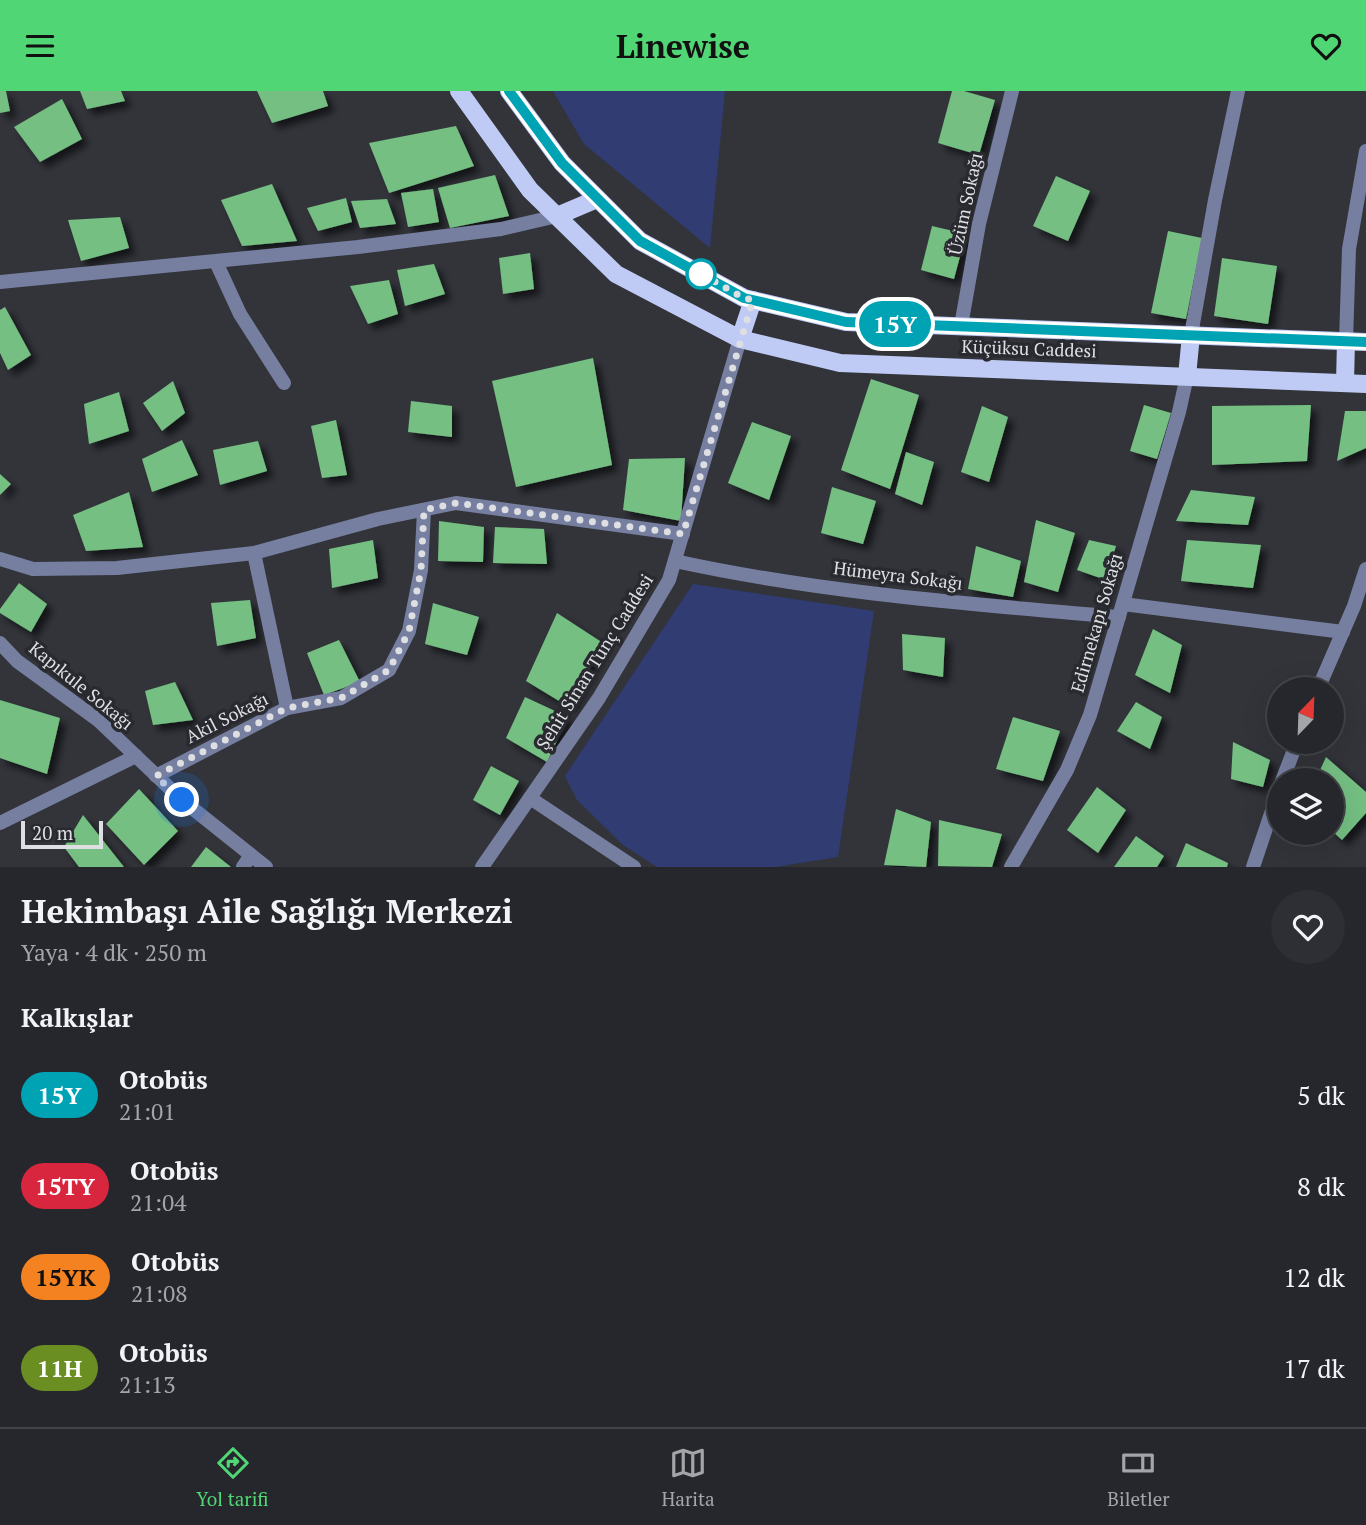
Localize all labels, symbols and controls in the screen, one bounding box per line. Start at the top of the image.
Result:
text: Linewise [616,25,750,67]
icon: menu [21,27,59,65]
icon: heart [1307,27,1345,65]
street label: Üzüm Sokağı [942,150,988,257]
unlabelled marker [686,259,716,289]
line badge: 15Y [855,301,935,347]
text: 15Y [873,308,917,340]
street label: Küçüksu Caddesi [961,334,1097,362]
street label: Edirnekapı Sokağı [1065,550,1127,695]
street label: Hümeyra Sokağı [832,555,964,595]
street label: Şehit Sinan Tunç Caddesi [530,569,658,754]
street label: Kapıkule Sokağı [24,636,139,735]
north arrow [1267,677,1344,754]
map controls [1267,677,1344,845]
street label: Akil Sokağı [181,686,272,748]
button: layers [1267,768,1344,845]
your location [164,782,199,817]
scale bar [21,818,103,850]
text: 20 m [32,820,73,845]
text: Hekimbaşı Aile Sağlığı Merkezi [21,889,513,932]
button: heart [1271,890,1345,964]
text: Yaya · 4 dk · 250 m [21,937,207,968]
text: Kalkışlar [21,1000,133,1034]
text: Otobüs [119,1062,208,1096]
text: 5 dk [1297,1078,1345,1112]
text: 15Y [38,1079,81,1111]
text: 21:01 [119,1096,176,1127]
text: Otobüs [130,1153,219,1187]
text: 8 dk [1297,1169,1345,1203]
text: 15TY [35,1170,95,1202]
text: 21:04 [130,1187,186,1218]
text: Otobüs [131,1244,220,1278]
text: 12 dk [1283,1260,1345,1294]
text: 15YK [35,1261,96,1293]
text: 21:08 [131,1278,187,1309]
text: Otobüs [119,1335,208,1369]
text: 17 dk [1283,1351,1345,1385]
text: 11H [37,1352,82,1384]
text: 21:13 [119,1369,176,1400]
tab: Yol tarifi [196,1444,269,1511]
tab: Harita [662,1444,715,1511]
tab: Biletler [1107,1444,1170,1511]

